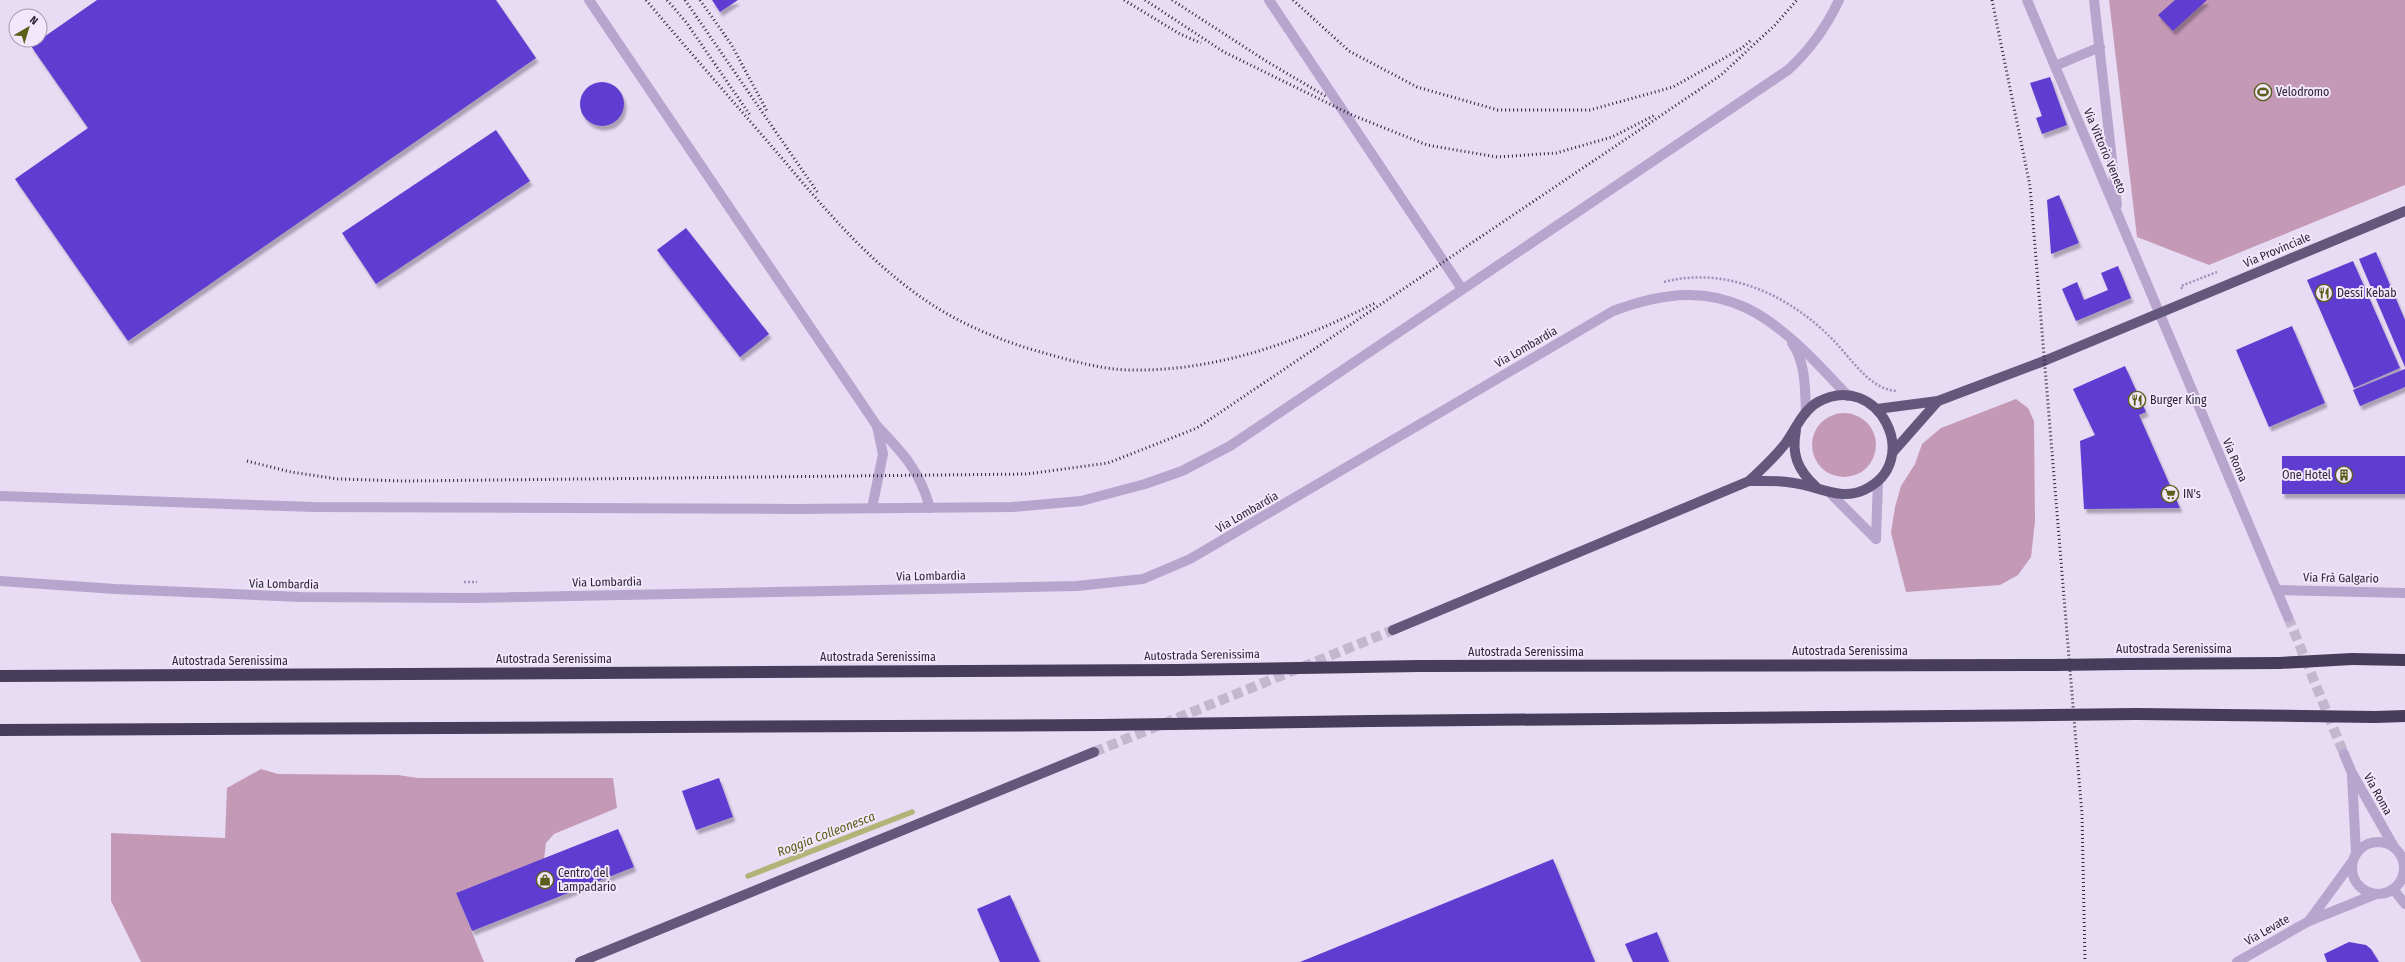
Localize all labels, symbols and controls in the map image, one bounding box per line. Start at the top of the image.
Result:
north arrow [8,8,48,48]
text: N [27,13,40,28]
sports icon: Velodromo [2253,82,2273,102]
place label: Velodromo [2276,85,2329,99]
street label: Via Vittorio Veneto [2081,106,2129,196]
street label: Via Provinciale [2241,230,2313,270]
restaurant icon: Dessi Kebab [2314,283,2334,303]
place label: Dessi Kebab [2337,286,2397,300]
street label: Via Lombardia [1492,323,1560,371]
restaurant icon: Burger King [2127,390,2147,410]
place label: Burger King [2150,393,2207,407]
street label: Via Roma [2220,436,2250,484]
building icon: One Hotel [2334,465,2354,485]
place label: One Hotel [2282,468,2331,482]
supermarket icon: IN's [2160,484,2180,504]
place label: IN's [2183,487,2201,501]
street label: Via Lombardia [1213,488,1281,536]
street label: Via Lombardia [896,568,966,584]
street label: Via Frà Galgario [2303,570,2379,586]
street label: Via Lombardia [572,574,642,590]
street label: Via Lombardia [249,576,319,592]
street label: Autostrada Serenissima [2116,642,2232,656]
street label: Autostrada Serenissima [1792,644,1908,658]
street label: Autostrada Serenissima [1468,645,1584,659]
street label: Autostrada Serenissima [1144,647,1260,663]
street label: Autostrada Serenissima [820,650,936,664]
street label: Autostrada Serenissima [496,652,612,666]
street label: Autostrada Serenissima [172,654,288,668]
street label: Via Roma [2361,771,2395,817]
water label: Roggia Colleonesca [775,808,877,860]
place label: Centro del Lampadario [558,866,616,894]
shop icon: Centro del Lampadario [535,870,555,890]
street label: Via Levate [2242,912,2292,948]

